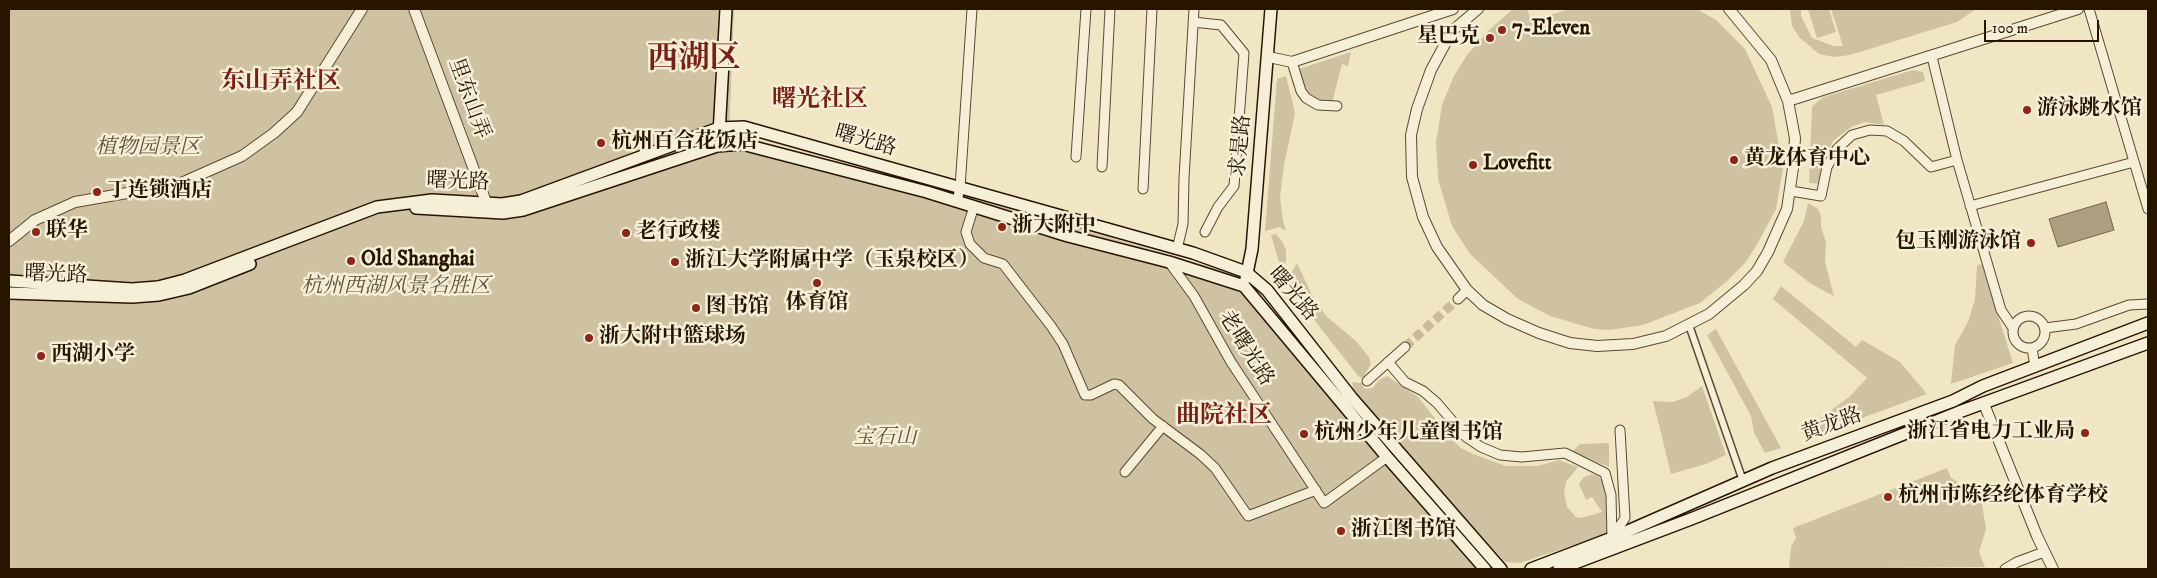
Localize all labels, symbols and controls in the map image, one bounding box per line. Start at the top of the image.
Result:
scale bar [1987,10,2102,42]
place label: 7-Eleven [1512,17,1590,43]
text: 100 m [1992,19,2028,38]
marker: 7-Eleven [1496,24,1508,36]
place label: 星巴克 [1417,25,1480,51]
marker: 星巴克 [1484,32,1496,44]
district label: 西湖区 [648,42,740,80]
street label: 里东山弄 [442,55,494,143]
district label: 东山弄社区 [221,69,341,97]
district label: 曙光社区 [772,87,868,115]
place label: 游泳跳水馆 [2037,97,2142,123]
marker: 游泳跳水馆 [2021,104,2033,116]
street label: 求是路 [1227,114,1257,178]
street label: 曙光路 [831,121,899,163]
place label: 杭州百合花饭店 [611,130,758,156]
park label: 植物园景区 [96,136,200,162]
marker: 杭州百合花饭店 [595,137,607,149]
place label: 黄龙体育中心 [1744,147,1870,173]
place label: Lovefitt [1483,152,1552,178]
marker: 黄龙体育中心 [1728,154,1740,166]
marker: Lovefitt [1467,159,1479,171]
street label: 曙光路 [426,169,490,197]
place label: 丁连锁酒店 [107,179,212,205]
marker: 丁连锁酒店 [91,186,103,198]
place label: 浙大附中 [1012,214,1096,240]
place label: 联华 [46,219,88,245]
place label: 老行政楼 [636,220,720,246]
marker: 浙大附中 [996,221,1008,233]
marker: 联华 [30,226,42,238]
marker: 老行政楼 [620,227,632,239]
place label: 包玉刚游泳馆 [1895,230,2021,256]
marker: 包玉刚游泳馆 [2025,237,2037,249]
place label: Old Shanghai [361,248,474,274]
place label: 浙江大学附属中学（玉泉校区） [685,249,979,275]
marker: Old Shanghai [345,255,357,267]
marker: 浙江大学附属中学（玉泉校区） [669,256,681,268]
street label: 曙光路 [24,262,88,290]
street label: 曙光路 [1262,263,1322,327]
park label: 杭州西湖风景名胜区 [302,275,490,301]
marker: 体育馆 [811,277,823,289]
place label: 体育馆 [786,291,848,317]
place label: 图书馆 [706,295,769,321]
marker: 图书馆 [690,302,702,314]
street label: 老曙光路 [1212,307,1278,391]
place label: 浙大附中篮球场 [599,325,746,351]
marker: 浙大附中篮球场 [583,332,595,344]
place label: 西湖小学 [51,343,135,369]
marker: 西湖小学 [35,350,47,362]
district label: 曲院社区 [1176,403,1272,431]
street label: 黄龙路 [1798,403,1866,449]
place label: 浙江省电力工业局 [1907,420,2075,446]
place label: 杭州少年儿童图书馆 [1314,421,1503,447]
park label: 宝石山 [854,426,916,452]
marker: 浙江省电力工业局 [2079,427,2091,439]
marker: 杭州少年儿童图书馆 [1298,428,1310,440]
place label: 杭州市陈经纶体育学校 [1898,484,2108,510]
marker: 杭州市陈经纶体育学校 [1882,491,1894,503]
place label: 浙江图书馆 [1351,518,1456,544]
marker: 浙江图书馆 [1335,525,1347,537]

